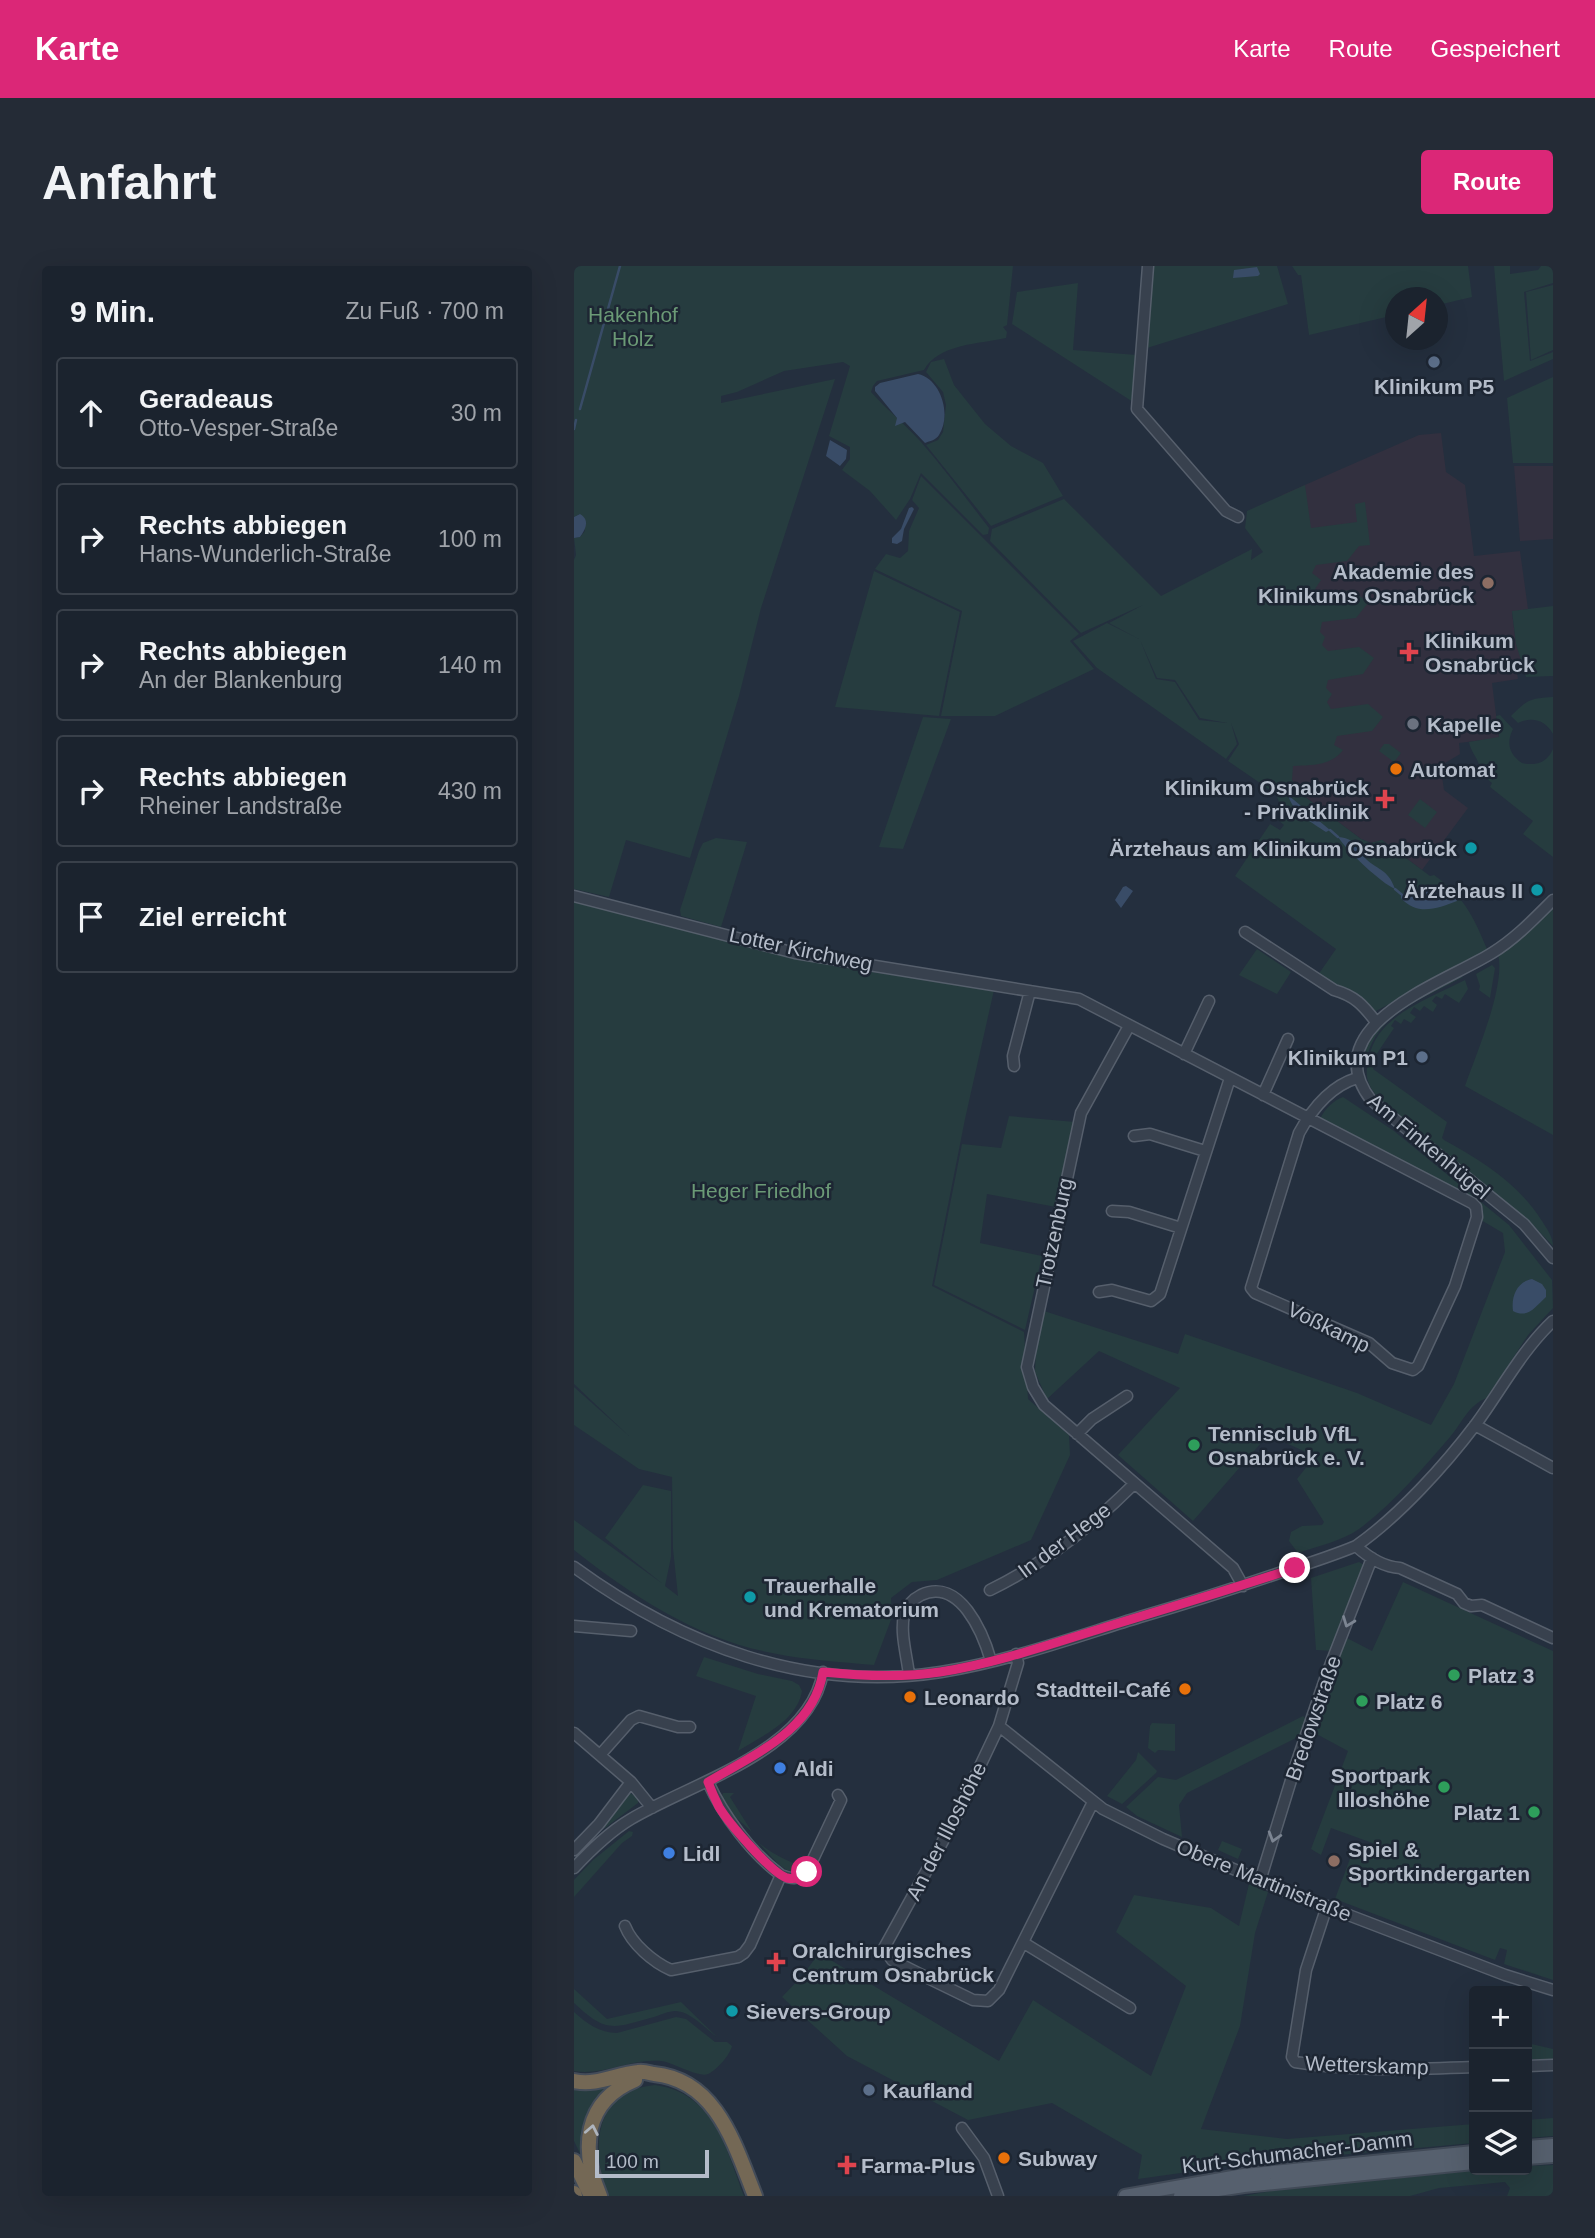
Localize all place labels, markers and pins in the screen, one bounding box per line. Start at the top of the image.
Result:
marker: Klinikum P5 [1426,354,1442,370]
place label: Klinikum P5 [1374,375,1494,398]
place label: Akademie des Klinikums Osnabrück [1258,560,1474,607]
marker: Akademie des Klinikums Osnabrück [1480,575,1496,591]
place label: Klinikum Osnabrück [1425,629,1535,676]
marker: Klinikum Osnabrück [1399,642,1419,662]
place label: Kapelle [1427,713,1502,736]
marker: Kapelle [1405,716,1421,732]
place label: Automat [1410,758,1495,781]
marker: Automat [1388,761,1404,777]
place label: Klinikum Osnabrück - Privatklinik [1165,776,1369,823]
marker: Klinikum Osnabrück - Privatklinik [1375,789,1395,809]
place label: Ärztehaus am Klinikum Osnabrück [1109,837,1457,860]
marker: Ärztehaus am Klinikum Osnabrück [1463,840,1479,856]
place label: Ärztehaus II [1404,879,1523,902]
marker: Ärztehaus II [1529,882,1545,898]
place label: Klinikum P1 [1288,1046,1408,1069]
marker: Klinikum P1 [1414,1049,1430,1065]
place label: Tennisclub VfL Osnabrück e. V. [1208,1422,1365,1469]
marker: Tennisclub VfL Osnabrück e. V. [1186,1437,1202,1453]
place label: Trauerhalle und Krematorium [764,1574,939,1621]
marker: Trauerhalle und Krematorium [742,1589,758,1605]
place label: Platz 3 [1468,1664,1535,1687]
marker: Platz 3 [1446,1667,1462,1683]
place label: Stadtteil-Café [1036,1678,1171,1701]
marker: Stadtteil-Café [1177,1681,1193,1697]
place label: Leonardo [924,1686,1020,1709]
marker: Leonardo [902,1689,918,1705]
place label: Platz 6 [1376,1690,1443,1713]
marker: Platz 6 [1354,1693,1370,1709]
place label: Aldi [794,1757,834,1780]
marker: Aldi [772,1760,788,1776]
place label: Sportpark Illoshöhe [1331,1764,1430,1811]
marker: Sportpark Illoshöhe [1436,1779,1452,1795]
place label: Platz 1 [1453,1801,1520,1824]
marker: Platz 1 [1526,1804,1542,1820]
place label: Spiel & Sportkindergarten [1348,1838,1530,1885]
place label: Lidl [683,1842,720,1865]
marker: Lidl [661,1845,677,1861]
marker: Spiel & Sportkindergarten [1326,1853,1342,1869]
place label: Oralchirurgisches Centrum Osnabrück [792,1939,994,1986]
marker: Oralchirurgisches Centrum Osnabrück [766,1952,786,1972]
place label: Sievers-Group [746,2000,891,2023]
marker: Sievers-Group [724,2003,740,2019]
place label: Kaufland [883,2079,973,2102]
marker: Kaufland [861,2082,877,2098]
place label: Subway [1018,2147,1098,2170]
marker: Subway [996,2150,1012,2166]
place label: Farma-Plus [861,2154,975,2177]
marker: Farma-Plus [839,2157,855,2173]

